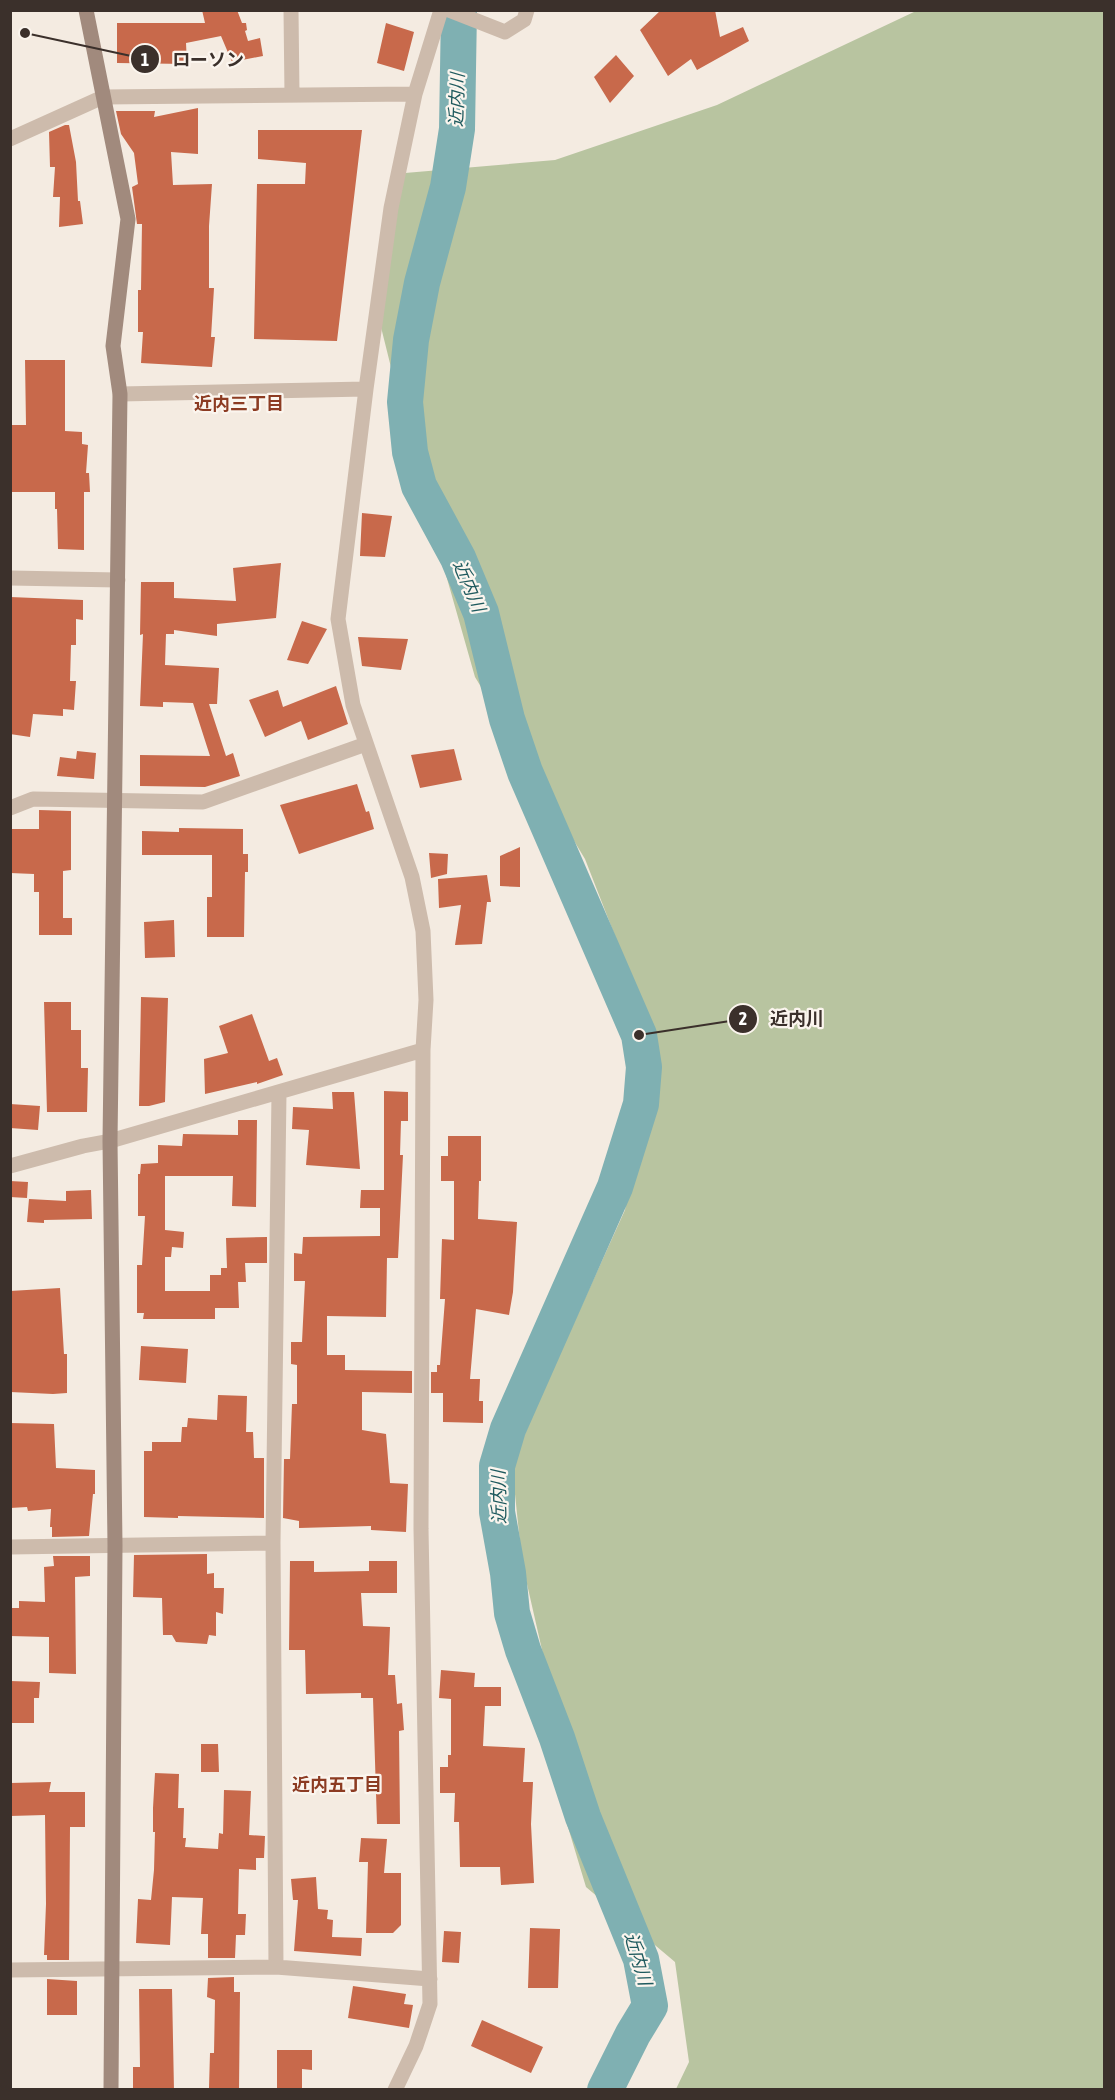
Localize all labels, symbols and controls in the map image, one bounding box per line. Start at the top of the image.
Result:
callout: ローソン [130,41,256,77]
text: 1 [141,49,149,70]
text: ローソン [172,49,244,70]
water label: 近内川 [445,71,468,127]
district label: 近内三丁目 [194,393,284,414]
water label: 近内川 [449,557,490,617]
callout: 近内川 [728,1001,836,1037]
text: 2 [739,1008,747,1029]
text: 近内川 [770,1008,824,1029]
water label: 近内川 [487,1468,509,1524]
district label: 近内五丁目 [292,1774,382,1795]
water label: 近内川 [621,1930,657,1990]

